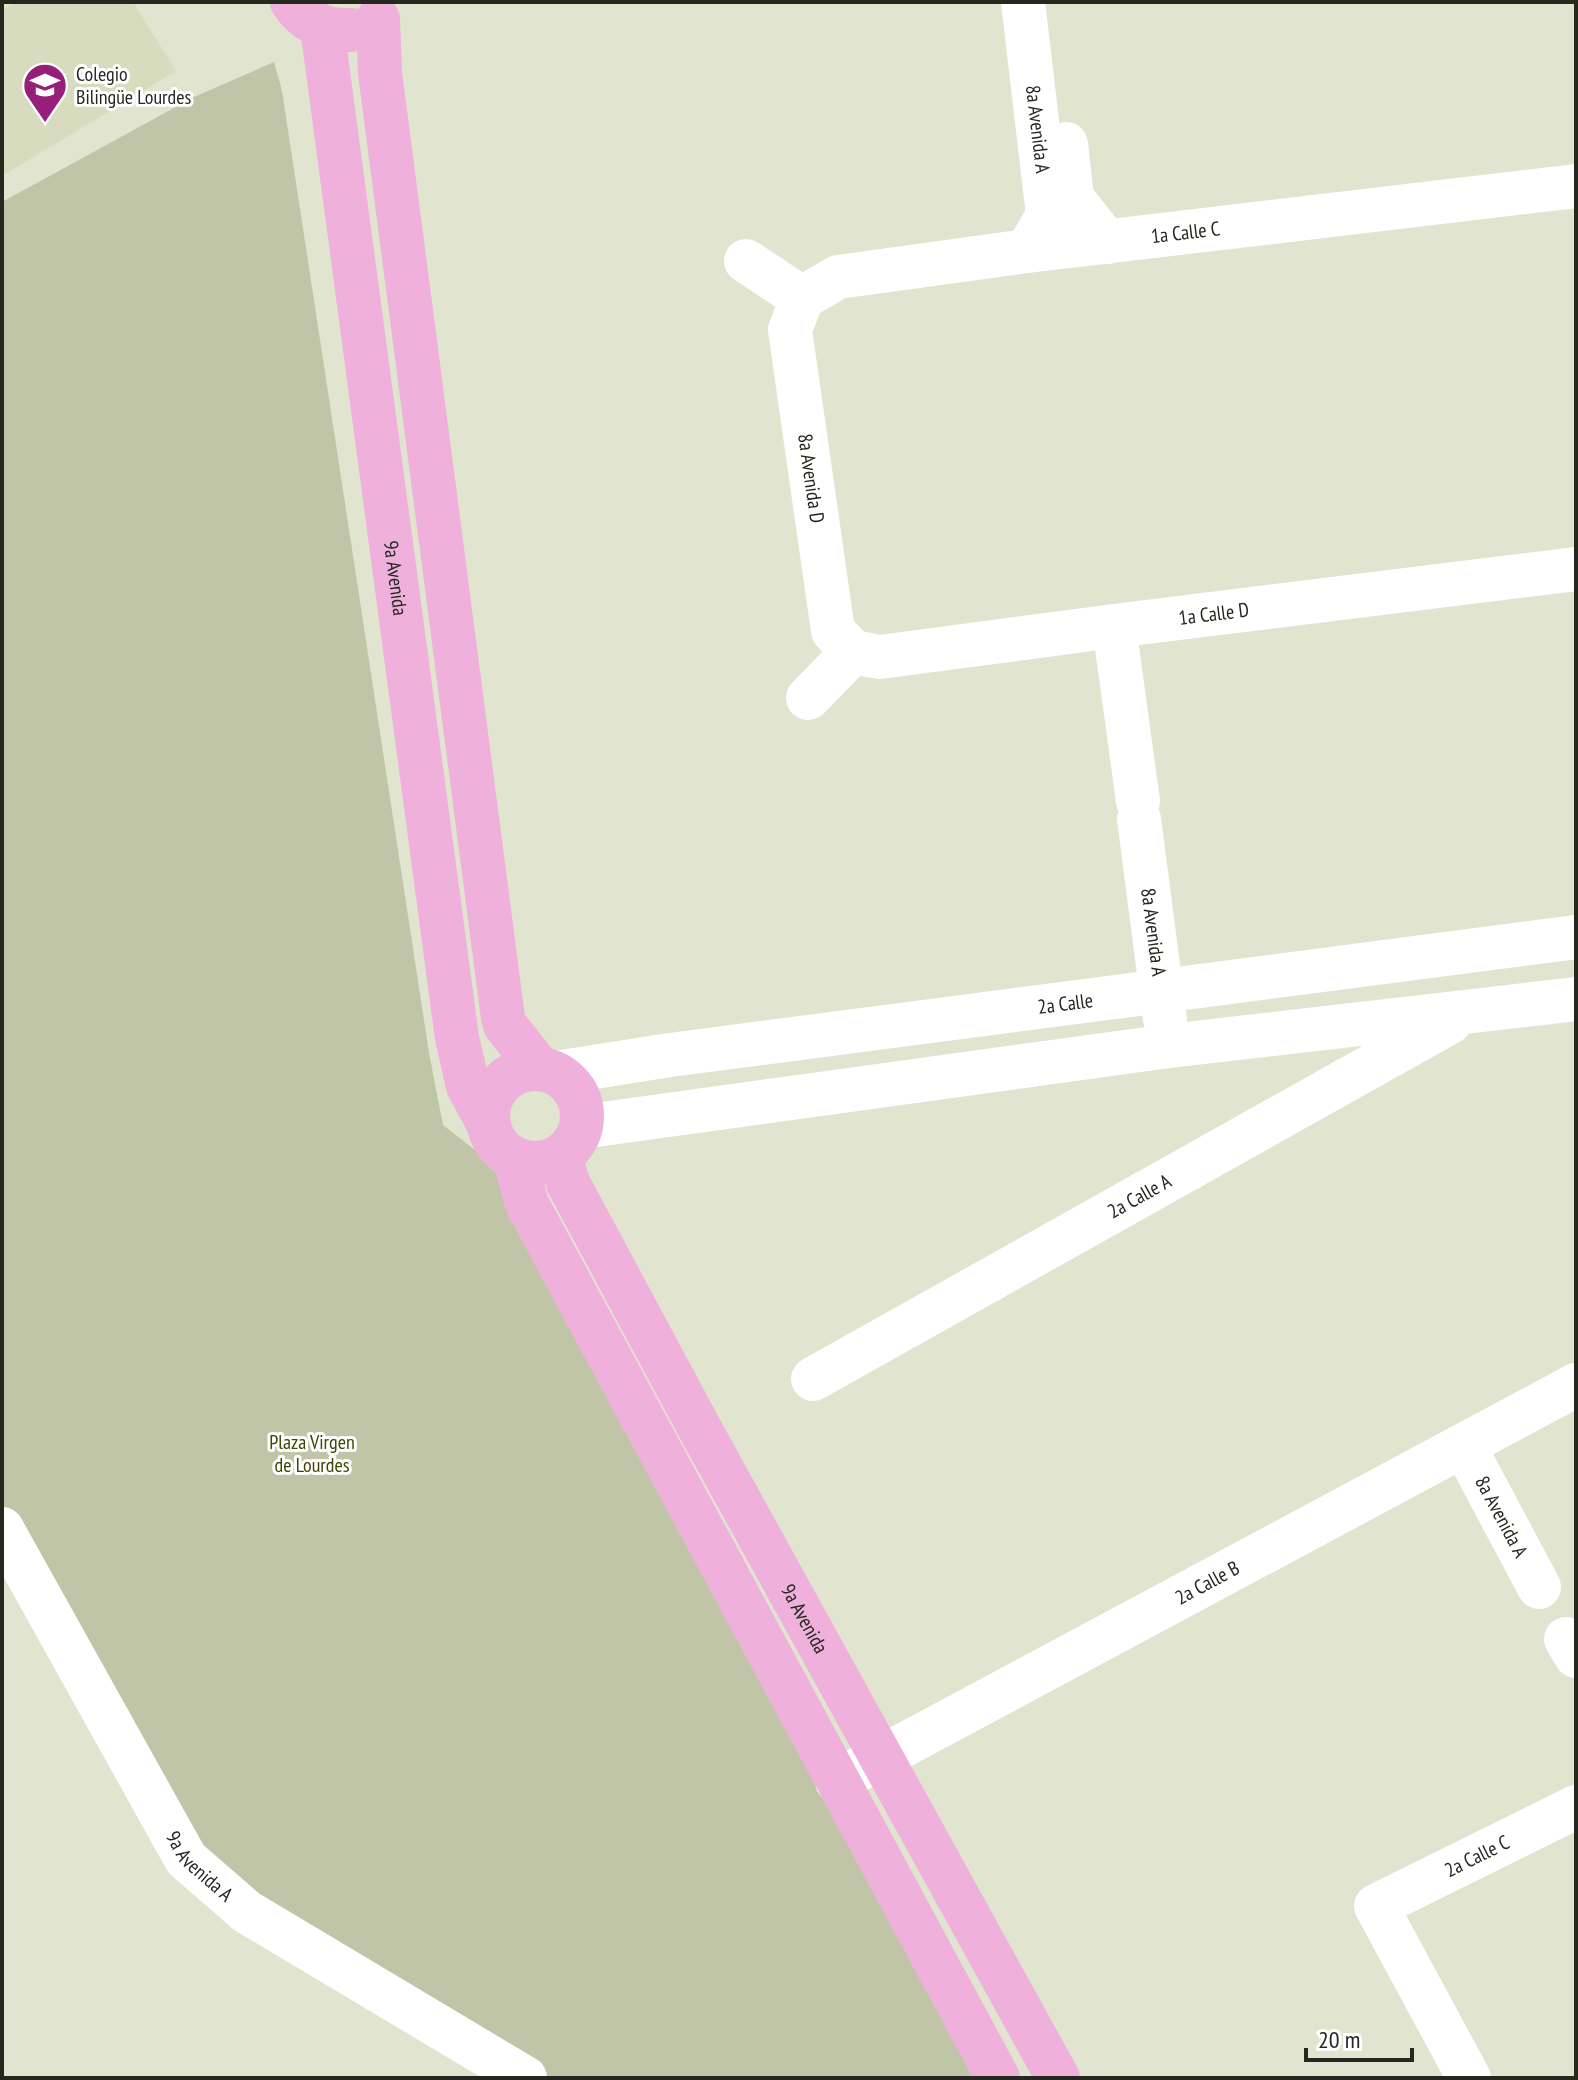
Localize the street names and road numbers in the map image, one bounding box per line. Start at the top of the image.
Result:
street label: 8a Avenida A [1020,84,1056,175]
street label: 1a Calle C [1150,215,1221,249]
street label: 8a Avenida D [792,432,830,525]
street label: 9a Avenida [378,539,413,617]
street label: 1a Calle D [1177,596,1250,631]
street label: 8a Avenida A [1135,886,1172,978]
street label: 2a Calle [1036,987,1095,1020]
street label: 2a Calle A [1103,1168,1176,1224]
street label: 8a Avenida A [1469,1471,1534,1562]
street label: 2a Calle B [1170,1555,1244,1610]
street label: 9a Avenida [775,1579,834,1658]
street label: 9a Avenida A [160,1826,239,1907]
street label: 2a Calle C [1440,1829,1514,1883]

